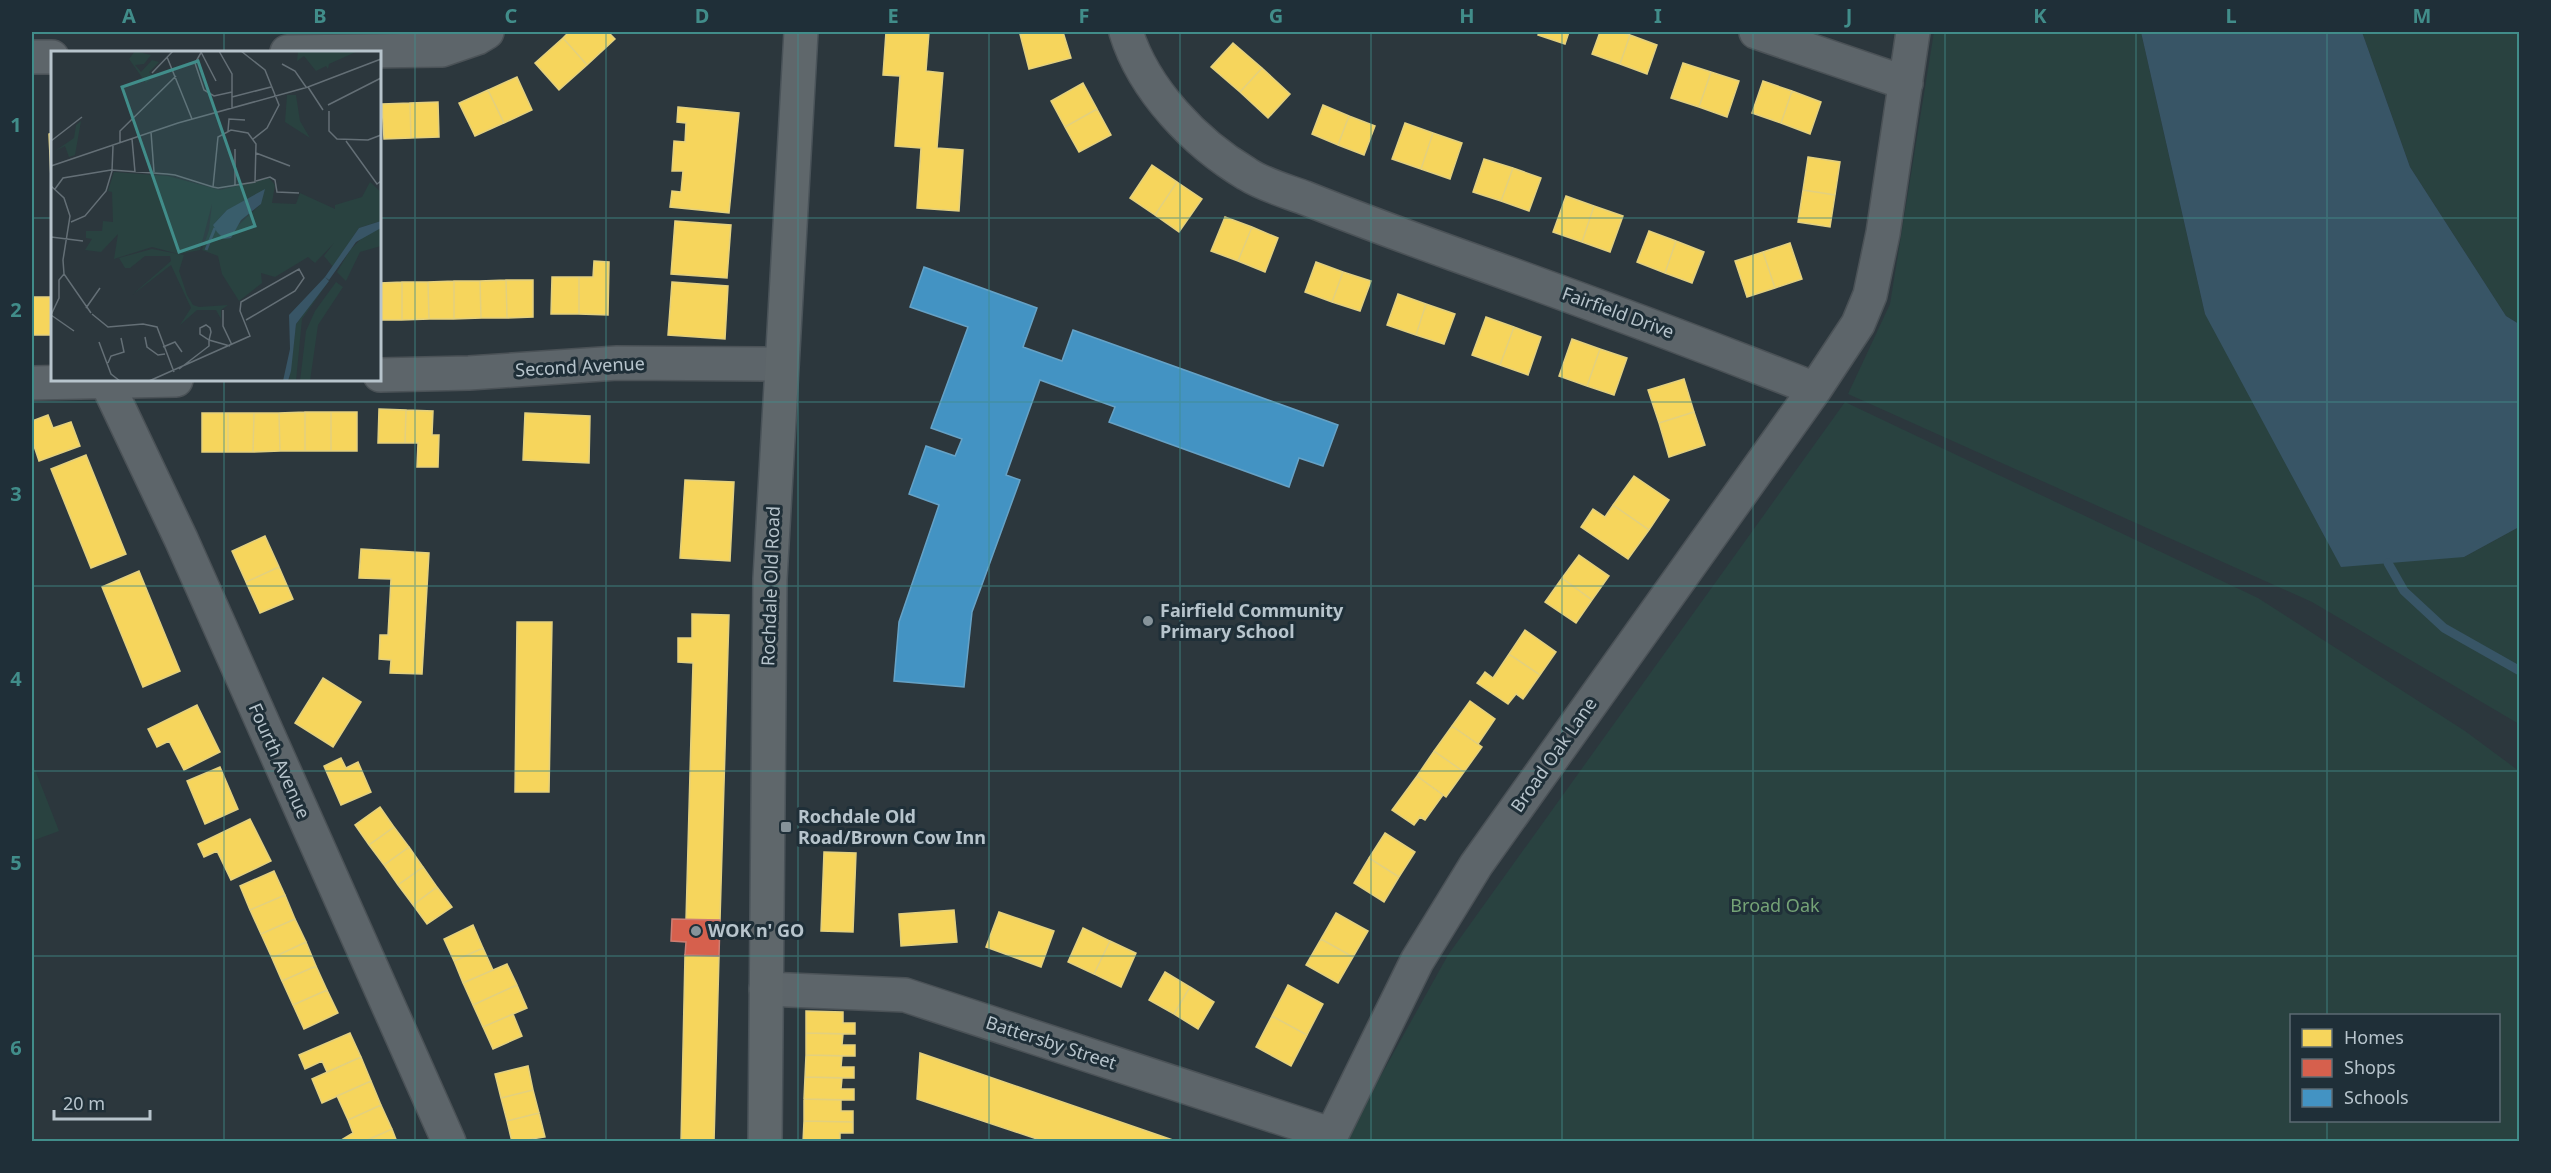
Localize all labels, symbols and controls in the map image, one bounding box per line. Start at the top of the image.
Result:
text: A [122,2,136,29]
text: B [313,2,327,29]
text: C [505,2,518,29]
text: D [695,2,709,29]
text: E [887,2,899,29]
text: F [1079,2,1089,29]
text: G [1269,2,1283,29]
text: H [1459,2,1475,29]
text: I [1654,2,1662,29]
text: J [1844,2,1852,29]
text: K [2033,2,2047,29]
text: L [2225,2,2237,29]
text: M [2413,2,2431,29]
inset map [51,51,381,381]
text: 1 [10,111,22,138]
street label: Fairfield Drive [1559,281,1678,343]
text: 2 [10,296,22,323]
street label: Second Avenue [515,351,645,381]
text: 3 [10,480,22,507]
street label: Rochdale Old Road [755,505,785,666]
place label: Fairfield Community Primary School [1160,598,1344,643]
marker: Fairfield Community Primary School [1141,614,1155,628]
text: 4 [10,665,22,692]
street label: Broad Oak Lane [1505,692,1602,817]
street label: Fourth Avenue [244,699,316,822]
place label: Rochdale Old Road/Brown Cow Inn [798,804,986,849]
marker: Rochdale Old Road/Brown Cow Inn [779,820,793,834]
text: 5 [10,849,22,876]
park label: Broad Oak [1730,893,1820,917]
place label: WOK n' GO [708,918,804,942]
marker: WOK n' GO [689,924,703,938]
street label: Battersby Street [983,1010,1120,1075]
legend [2290,1014,2500,1122]
text: Homes [2344,1025,2404,1049]
text: 6 [10,1034,22,1061]
text: Shops [2344,1055,2396,1079]
scale bar [54,1083,150,1121]
text: Schools [2344,1085,2409,1109]
text: 20 m [63,1091,105,1115]

